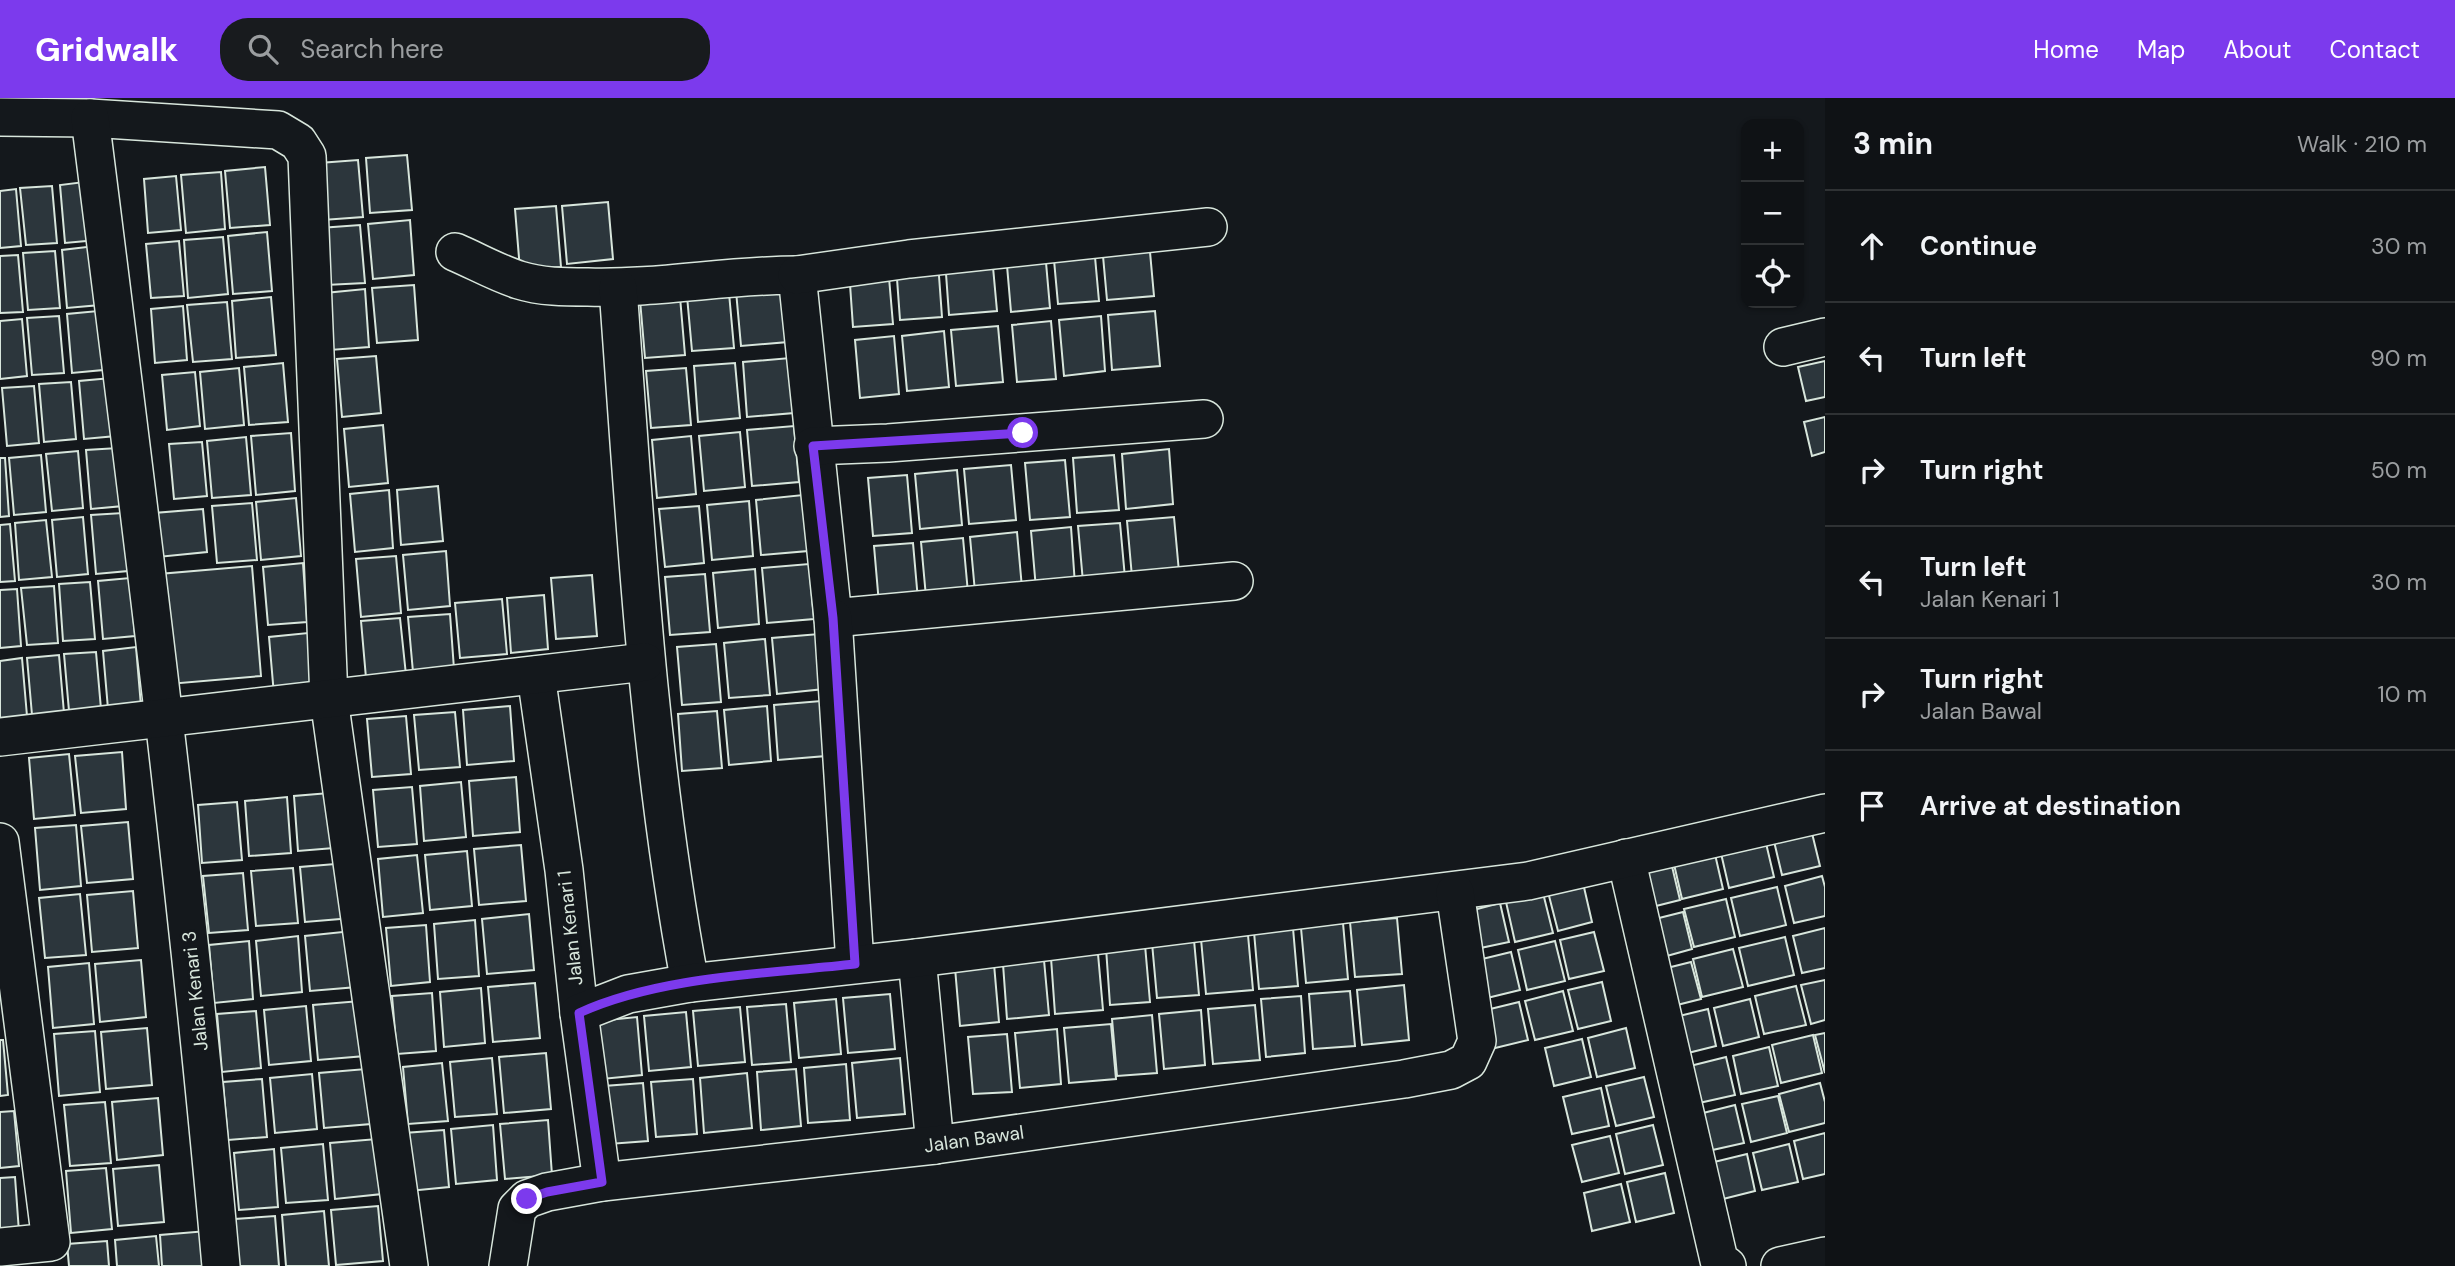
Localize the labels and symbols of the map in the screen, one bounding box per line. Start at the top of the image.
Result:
route start [1007,417,1038,448]
street label: Jalan Kenari 1 [552,869,588,987]
street label: Jalan Kenari 3 [176,930,214,1052]
street label: Jalan Bawal [922,1120,1026,1158]
route end [511,1183,542,1214]

